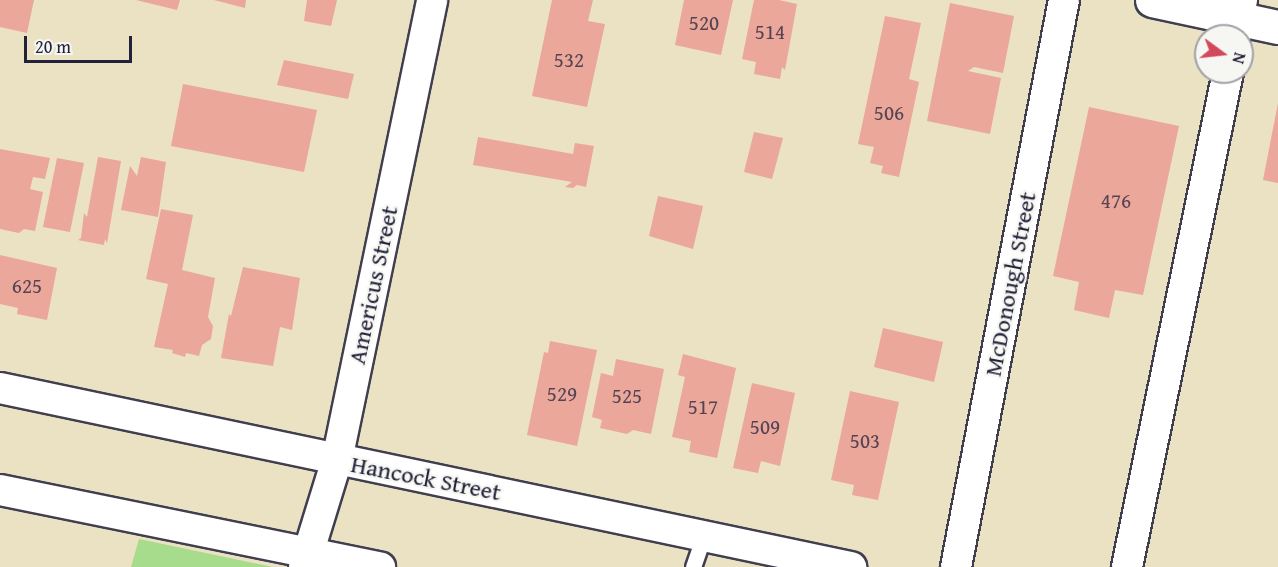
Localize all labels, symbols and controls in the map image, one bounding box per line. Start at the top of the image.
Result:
house number: 520 [689,10,719,36]
house number: 514 [755,19,785,45]
scale bar [27,24,135,62]
north arrow [1194,24,1254,84]
text: 20 m [35,33,71,60]
house number: 532 [554,47,584,73]
text: N [1226,50,1252,66]
house number: 506 [874,100,904,126]
house number: 476 [1101,188,1131,214]
street label: McDonough Street [978,189,1042,379]
street label: Americus Street [342,203,404,367]
house number: 625 [12,273,42,299]
house number: 529 [547,381,577,407]
house number: 525 [612,383,642,409]
house number: 517 [688,394,718,420]
house number: 509 [750,414,780,440]
house number: 503 [850,428,880,454]
street label: Hancock Street [349,449,503,507]

